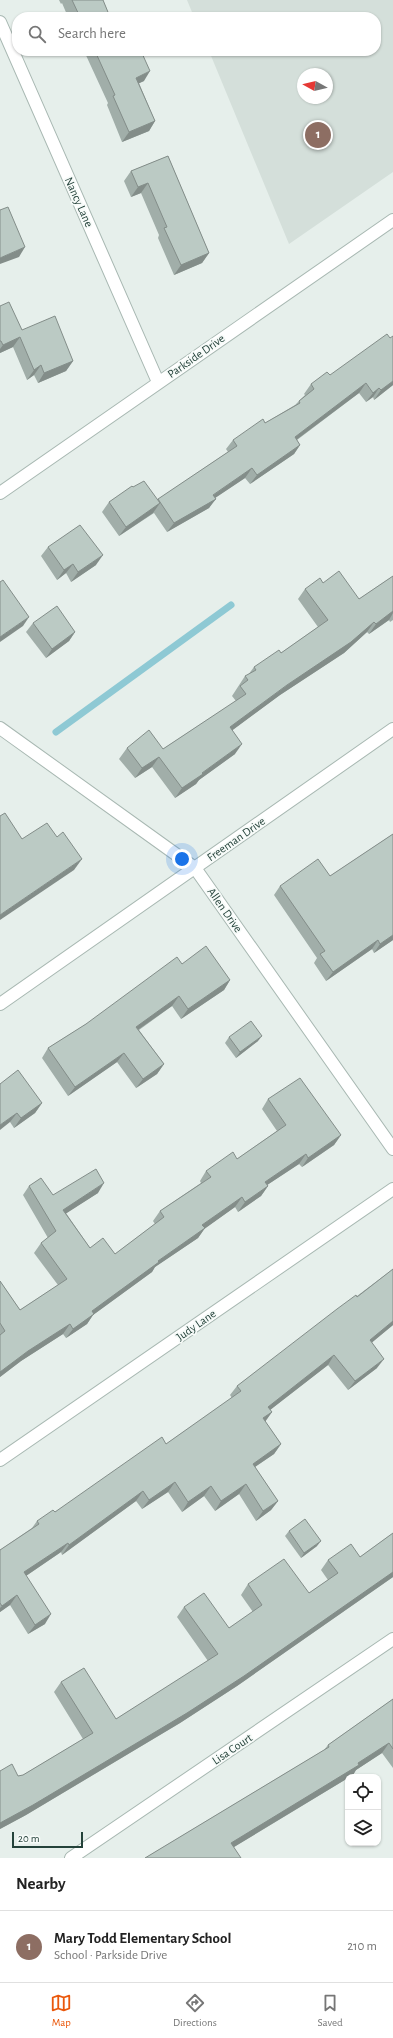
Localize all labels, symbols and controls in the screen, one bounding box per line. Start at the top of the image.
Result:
search box [12,12,381,56]
icon: search [26,23,48,45]
text: Search here [58,26,126,41]
north arrow [297,68,333,104]
pin: 1 [305,120,331,150]
street label: Nancy Lane [62,175,95,229]
street label: Parkside Drive [165,332,227,380]
street label: Freeman Drive [205,815,267,863]
your location [172,849,192,869]
street label: Allen Drive [205,885,245,935]
street label: Judy Lane [174,1307,219,1344]
street label: Lisa Court [210,1731,254,1767]
map controls [345,1774,381,1846]
button: locate [345,1774,381,1810]
button: layers [345,1810,381,1846]
scale bar [12,1830,83,1849]
text: 20 m [18,1833,39,1844]
text: Nearby [16,1875,66,1892]
text: Mary Todd Elementary School [54,1931,231,1946]
text: 1 [27,1940,31,1953]
text: 210 m [347,1940,377,1953]
text: School · Parkside Drive [54,1949,167,1962]
tab: Map [50,1992,72,2029]
tab: Directions [173,1992,217,2029]
tab: Saved [317,1992,343,2029]

